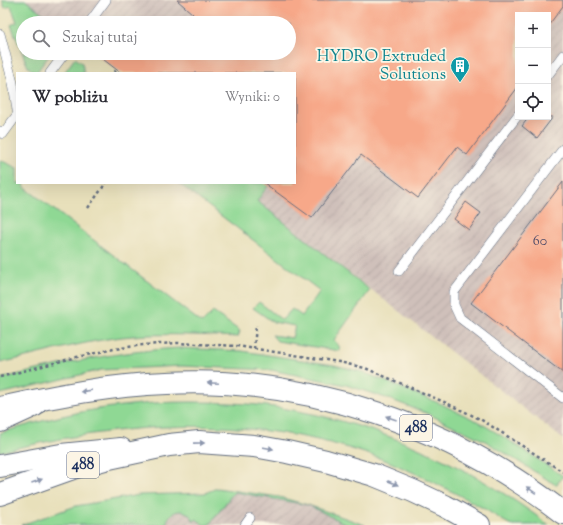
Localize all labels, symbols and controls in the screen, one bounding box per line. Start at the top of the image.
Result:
map controls [515,12,551,120]
button: + [515,12,551,48]
search box [16,16,296,60]
icon: search [30,27,52,49]
text: Szukaj tutaj [62,28,137,49]
place label: HYDRO Extruded Solutions [317,46,446,87]
button: − [515,48,551,84]
building icon: HYDRO Extruded Solutions [449,55,471,83]
button: locate [515,84,551,120]
text: W pobliżu [32,86,108,110]
text: Wyniki: 0 [225,89,280,107]
house number: 60 [533,232,547,252]
one-way arrow [207,380,219,387]
one-way arrow [79,388,92,394]
one-way arrow [385,415,397,421]
road number: 488 [400,415,432,441]
one-way arrow [193,440,206,446]
one-way arrow [261,446,274,452]
road number: 488 [67,452,99,478]
one-way arrow [31,478,43,484]
one-way arrow [387,480,399,486]
one-way arrow [526,486,537,495]

